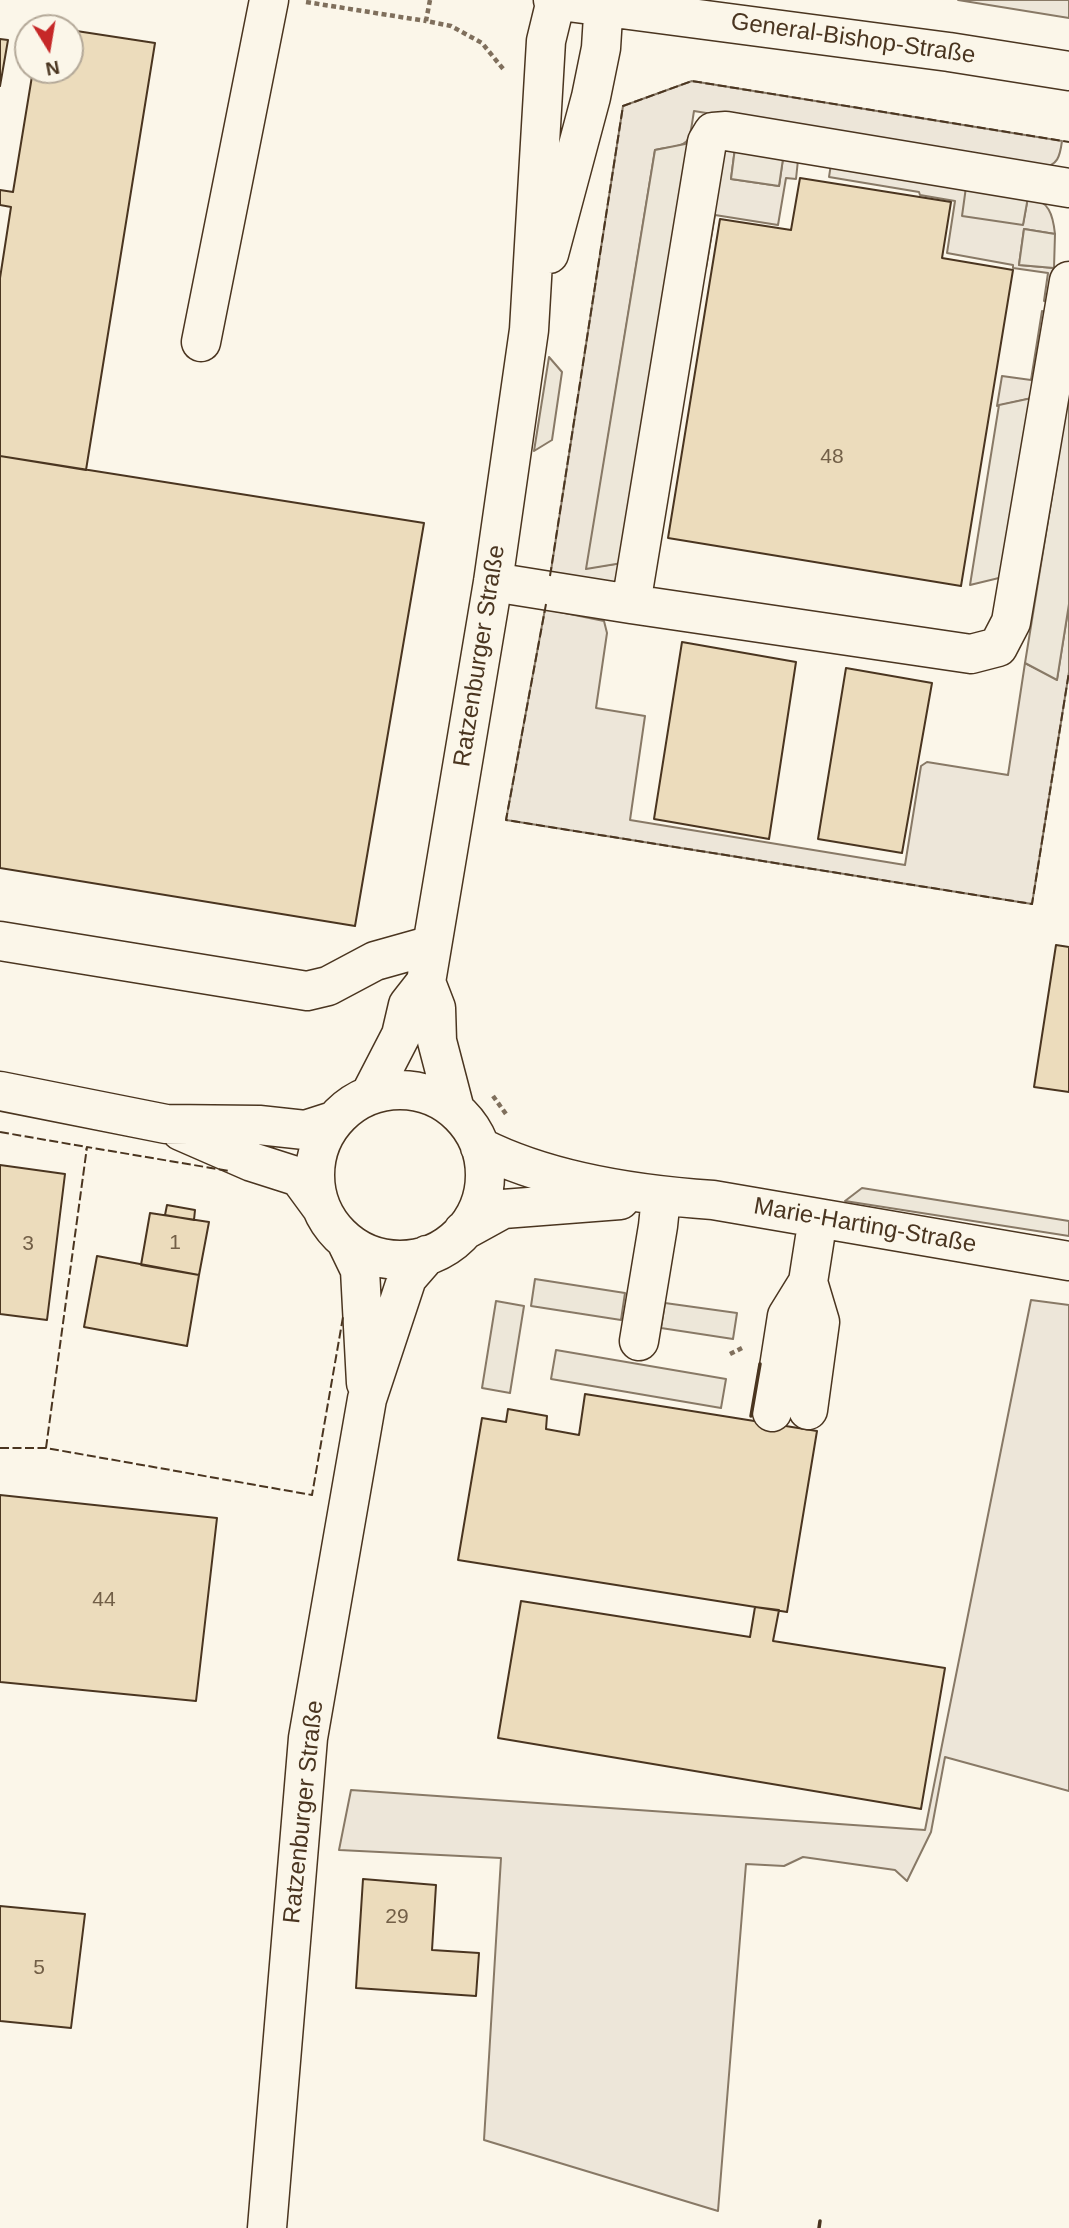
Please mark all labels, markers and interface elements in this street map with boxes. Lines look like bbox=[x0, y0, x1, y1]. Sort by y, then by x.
street label: General-Bishop-Straße bbox=[729, 8, 977, 70]
north arrow bbox=[14, 14, 84, 84]
text: N bbox=[44, 57, 61, 80]
house number: 48 bbox=[820, 444, 844, 470]
street label: Ratzenburger Straße bbox=[448, 543, 512, 769]
street label: Marie-Harting-Straße bbox=[752, 1192, 978, 1260]
house number: 1 bbox=[169, 1230, 181, 1256]
house number: 3 bbox=[22, 1231, 34, 1257]
house number: 44 bbox=[92, 1587, 116, 1613]
street label: Ratzenburger Straße bbox=[278, 1699, 330, 1925]
house number: 29 bbox=[385, 1904, 409, 1930]
house number: 5 bbox=[33, 1955, 45, 1981]

